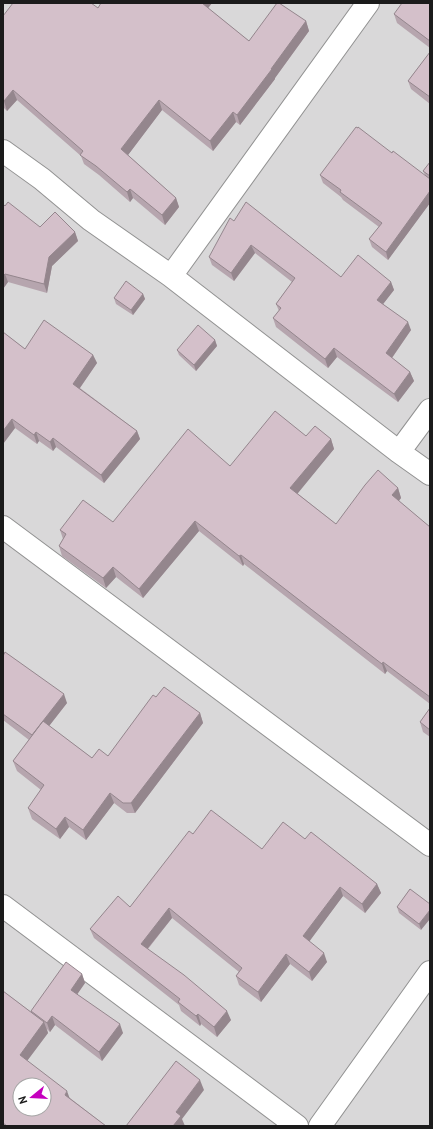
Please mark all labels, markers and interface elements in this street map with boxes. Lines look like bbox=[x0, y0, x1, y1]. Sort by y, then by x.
north arrow bbox=[12, 1077, 52, 1117]
text: N bbox=[15, 1094, 30, 1106]

